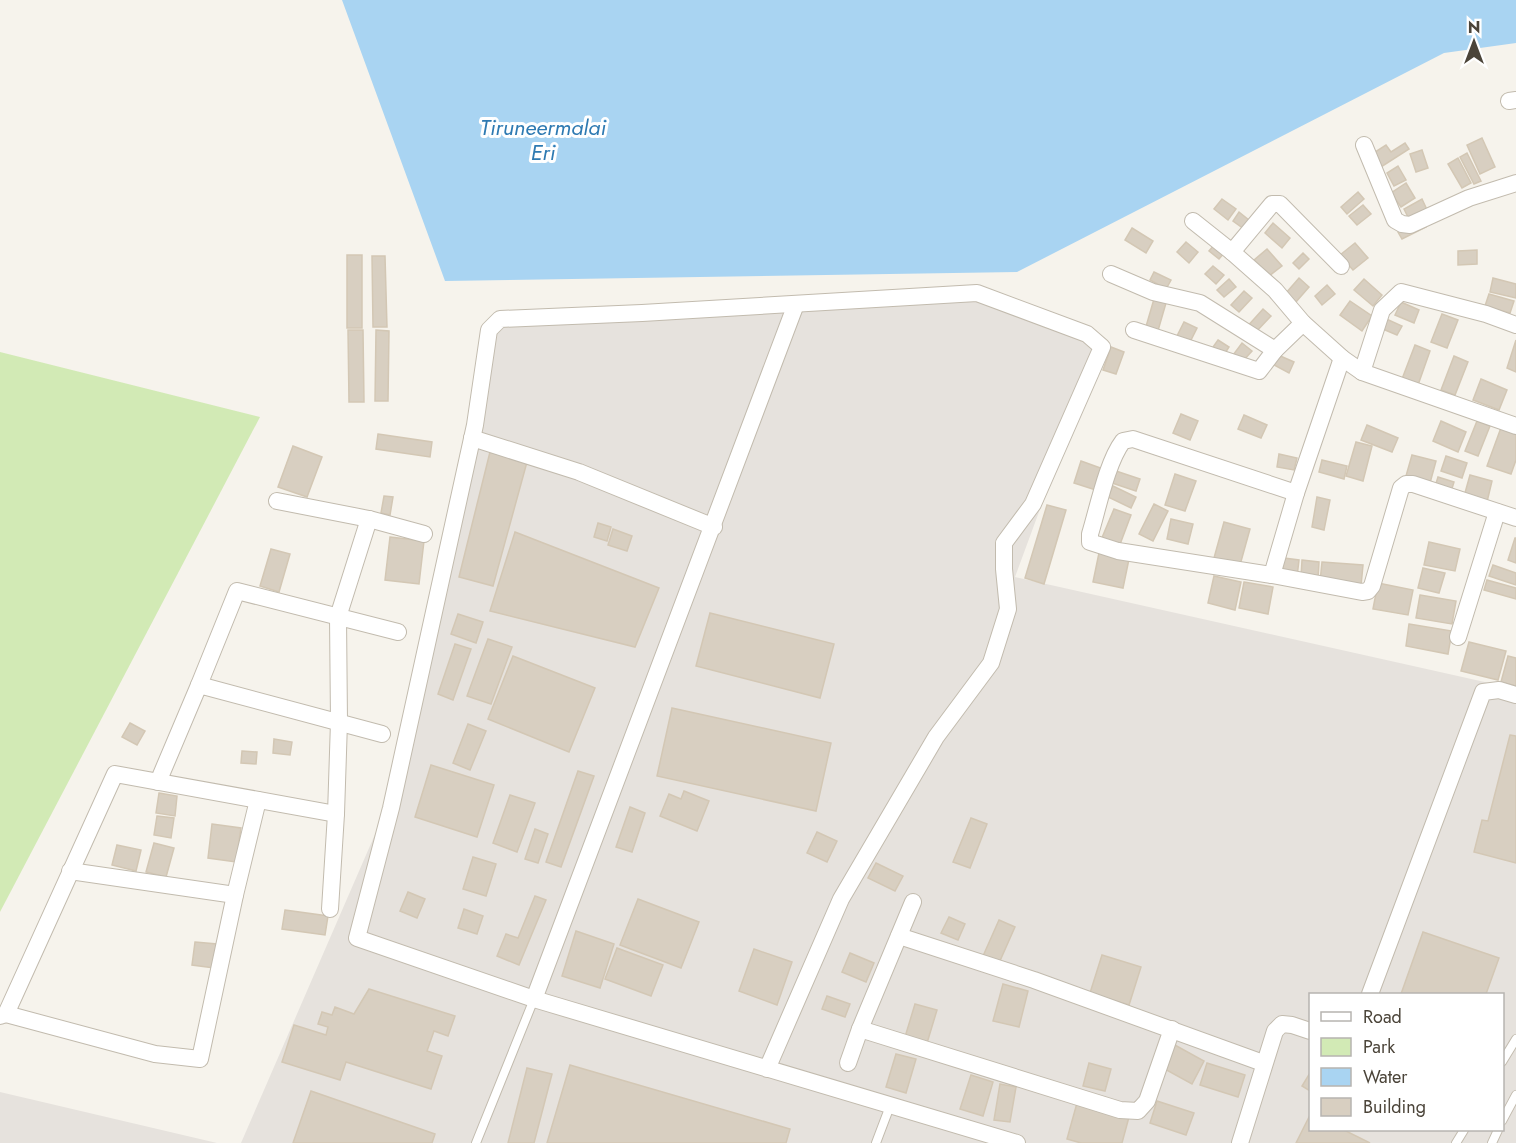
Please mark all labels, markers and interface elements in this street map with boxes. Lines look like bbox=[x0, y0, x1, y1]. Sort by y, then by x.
north arrow bbox=[1444, 12, 1504, 72]
text: N bbox=[1468, 16, 1480, 39]
water label: Tiruneermalai Eri bbox=[480, 111, 606, 168]
legend bbox=[1309, 993, 1504, 1131]
text: Road bbox=[1363, 1004, 1402, 1030]
text: Park bbox=[1363, 1034, 1395, 1060]
text: Water bbox=[1363, 1064, 1408, 1090]
text: Building bbox=[1363, 1094, 1426, 1120]

